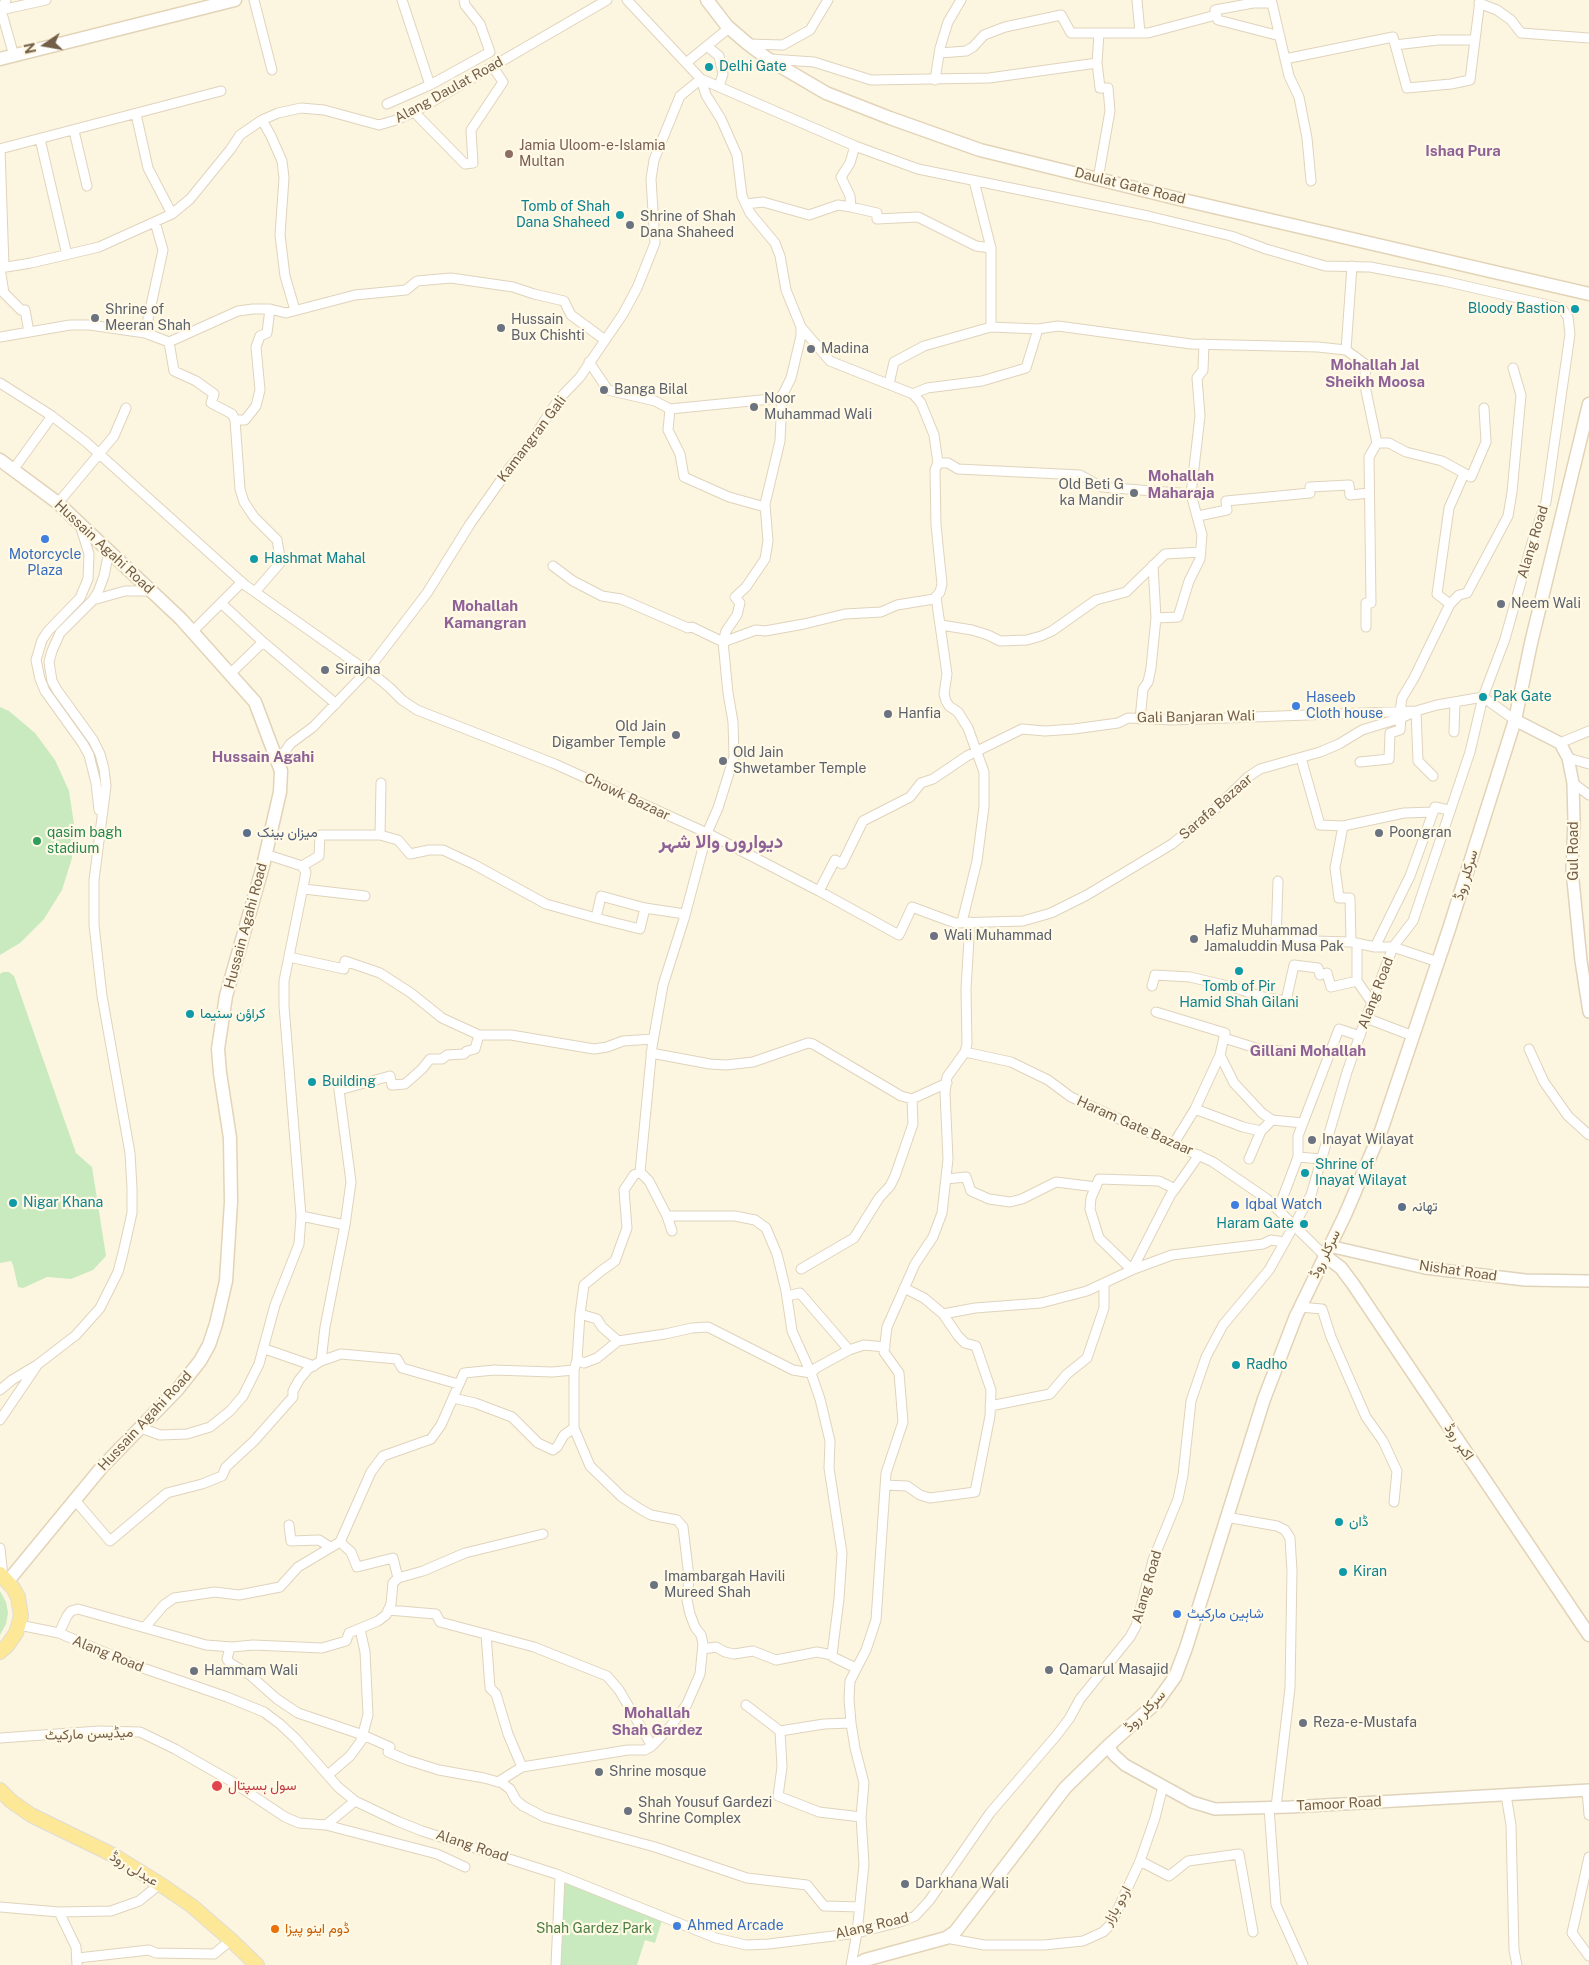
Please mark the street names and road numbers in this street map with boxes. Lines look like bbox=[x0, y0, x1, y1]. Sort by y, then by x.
street label: Alang Daulat Road bbox=[392, 53, 506, 127]
street label: Daulat Gate Road bbox=[1073, 164, 1187, 208]
street label: Kamangran Gali bbox=[494, 392, 570, 486]
street label: Hussain Agahi Road bbox=[51, 497, 157, 597]
street label: Alang Road bbox=[1514, 504, 1552, 580]
street label: Gali Banjaran Wali bbox=[1137, 708, 1255, 726]
street label: Chowk Bazaar bbox=[582, 770, 672, 824]
street label: Sarafa Bazaar bbox=[1176, 771, 1256, 843]
street label: Gul Road bbox=[1566, 821, 1582, 881]
street label: سرکلر روڈ bbox=[1450, 848, 1482, 902]
street label: Hussain Agahi Road bbox=[221, 861, 271, 991]
street label: Alang Road bbox=[1355, 955, 1397, 1031]
street label: Haram Gate Bazaar bbox=[1074, 1093, 1196, 1159]
street label: سرکلر روڈ bbox=[1306, 1227, 1344, 1281]
street label: Nishat Road bbox=[1418, 1257, 1498, 1285]
street label: Hussain Agahi Road bbox=[95, 1368, 195, 1474]
street label: اکبر روڈ bbox=[1441, 1420, 1477, 1464]
street label: Alang Road bbox=[1129, 1549, 1165, 1625]
street label: Alang Road bbox=[70, 1632, 146, 1676]
street label: سرکلر روڈ bbox=[1121, 1686, 1169, 1736]
street label: میڈیسن مارکیٹ bbox=[44, 1724, 134, 1744]
street label: Tamoor Road bbox=[1296, 1793, 1382, 1815]
street label: Alang Road bbox=[434, 1826, 510, 1866]
street label: عبدلی روڈ bbox=[107, 1848, 161, 1890]
street label: اردو بازار bbox=[1099, 1883, 1135, 1929]
street label: Alang Road bbox=[833, 1909, 911, 1943]

